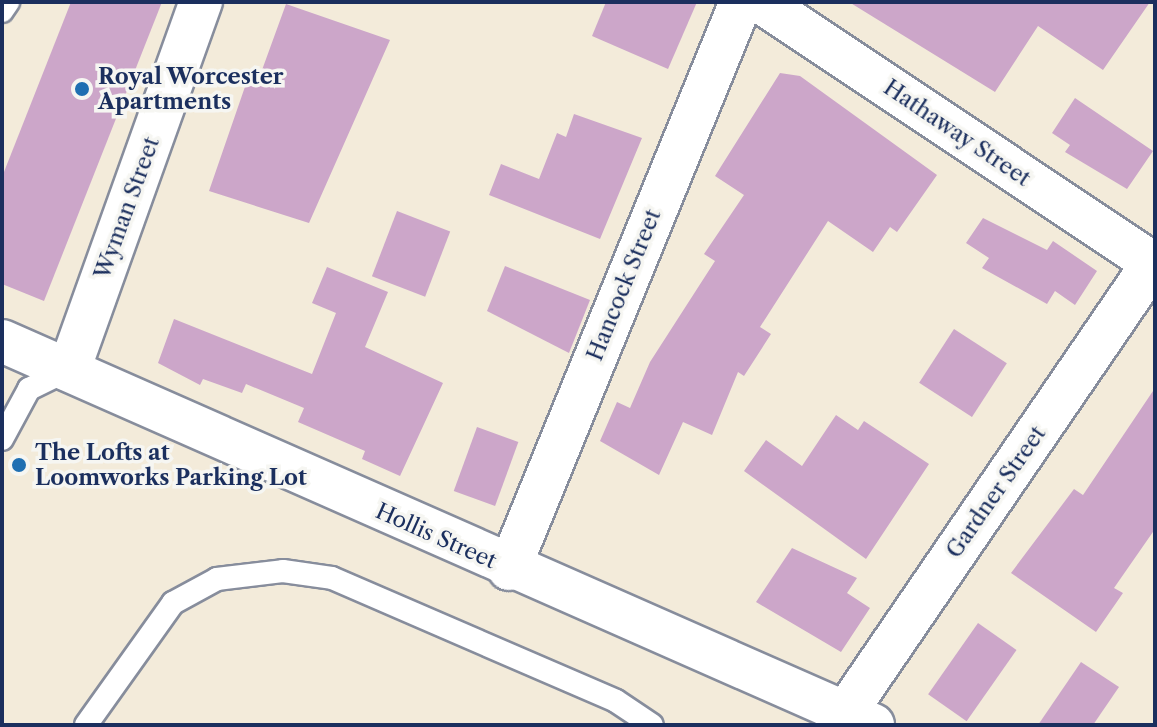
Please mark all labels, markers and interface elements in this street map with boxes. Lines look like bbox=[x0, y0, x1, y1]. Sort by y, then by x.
place label: Royal Worcester Apartments bbox=[98, 63, 284, 114]
street label: Hathaway Street bbox=[878, 74, 1036, 192]
marker: Royal Worcester Apartments bbox=[73, 80, 91, 98]
street label: Wyman Street bbox=[89, 133, 165, 283]
street label: Hancock Street bbox=[581, 205, 667, 365]
street label: Gardner Street bbox=[941, 421, 1051, 563]
place label: The Lofts at Loomworks Parking Lot bbox=[35, 439, 307, 490]
marker: The Lofts at Loomworks Parking Lot bbox=[10, 456, 28, 474]
street label: Hollis Street bbox=[372, 498, 500, 574]

